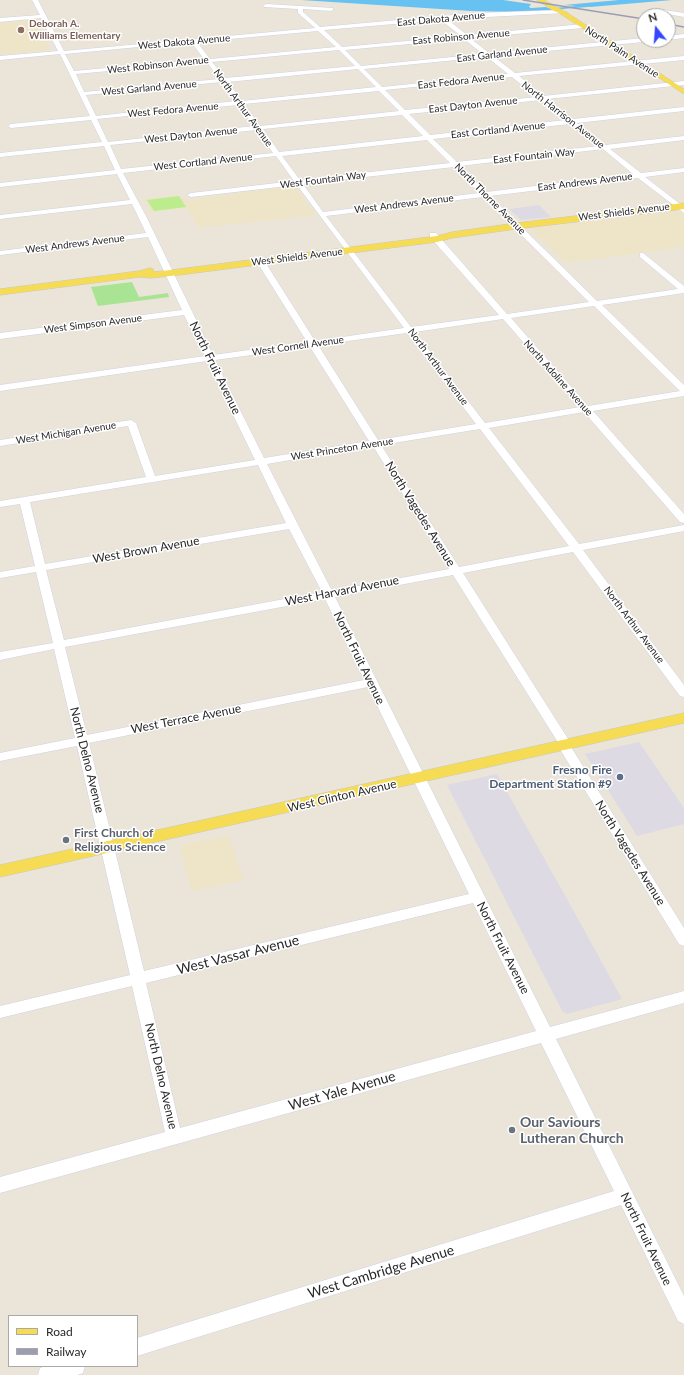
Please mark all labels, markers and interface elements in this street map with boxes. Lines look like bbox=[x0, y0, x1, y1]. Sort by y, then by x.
north arrow bbox=[636, 8, 676, 48]
street label: East Dakota Avenue bbox=[397, 9, 485, 29]
text: N bbox=[647, 10, 659, 24]
place label: Deborah A. Williams Elementary bbox=[29, 18, 120, 42]
street label: North Palm Avenue bbox=[583, 24, 661, 80]
marker: Deborah A. Williams Elementary bbox=[16, 25, 26, 35]
street label: East Robinson Avenue bbox=[412, 27, 510, 47]
street label: West Dakota Avenue bbox=[137, 32, 231, 52]
street label: East Garland Avenue bbox=[456, 43, 548, 65]
street label: West Robinson Avenue bbox=[107, 54, 209, 76]
street label: North Arthur Avenue bbox=[211, 67, 275, 149]
street label: East Fedora Avenue bbox=[417, 70, 505, 92]
street label: West Garland Avenue bbox=[101, 78, 197, 98]
street label: North Harrison Avenue bbox=[519, 79, 607, 151]
street label: East Dayton Avenue bbox=[428, 94, 518, 116]
street label: West Fedora Avenue bbox=[127, 100, 219, 120]
street label: East Cortland Avenue bbox=[450, 119, 546, 141]
street label: West Dayton Avenue bbox=[144, 124, 238, 146]
street label: East Fountain Way bbox=[493, 146, 575, 166]
street label: West Cortland Avenue bbox=[153, 151, 253, 173]
street label: North Thorne Avenue bbox=[452, 161, 528, 237]
street label: West Fountain Way bbox=[279, 169, 367, 191]
street label: East Andrews Avenue bbox=[537, 170, 633, 194]
street label: West Andrews Avenue bbox=[354, 192, 454, 216]
street label: West Shields Avenue bbox=[578, 200, 670, 224]
street label: West Andrews Avenue bbox=[25, 232, 125, 256]
street label: West Shields Avenue bbox=[251, 245, 343, 269]
street label: West Simpson Avenue bbox=[43, 312, 143, 336]
street label: North Fruit Avenue bbox=[186, 319, 244, 417]
street label: North Arthur Avenue bbox=[405, 326, 471, 408]
street label: West Cornell Avenue bbox=[251, 334, 345, 358]
street label: North Adoline Avenue bbox=[521, 338, 595, 418]
street label: West Michigan Avenue bbox=[15, 419, 117, 447]
street label: West Princeton Avenue bbox=[290, 435, 394, 463]
street label: North Vagedes Avenue bbox=[382, 459, 458, 569]
street label: West Brown Avenue bbox=[92, 534, 200, 566]
street label: West Harvard Avenue bbox=[284, 573, 400, 609]
street label: North Arthur Avenue bbox=[601, 584, 667, 666]
street label: North Fruit Avenue bbox=[330, 609, 388, 707]
street label: West Terrace Avenue bbox=[130, 701, 242, 737]
street label: North Delno Avenue bbox=[67, 706, 107, 814]
place label: Fresno Fire Department Station #9 bbox=[489, 763, 612, 791]
marker: Fresno Fire Department Station #9 bbox=[615, 772, 625, 782]
street label: West Clinton Avenue bbox=[286, 776, 398, 816]
street label: North Vagedes Avenue bbox=[592, 798, 668, 908]
place label: First Church of Religious Science bbox=[74, 826, 166, 854]
marker: First Church of Religious Science bbox=[61, 835, 71, 845]
street label: North Fruit Avenue bbox=[474, 900, 532, 996]
street label: West Vassar Avenue bbox=[175, 932, 301, 978]
street label: North Delno Avenue bbox=[142, 1021, 180, 1131]
street label: West Yale Avenue bbox=[287, 1068, 397, 1114]
place label: Our Saviours Lutheran Church bbox=[520, 1114, 624, 1146]
marker: Our Saviours Lutheran Church bbox=[507, 1125, 517, 1135]
street label: North Fruit Avenue bbox=[617, 1190, 675, 1288]
street label: West Cambridge Avenue bbox=[306, 1242, 456, 1302]
legend bbox=[8, 1315, 138, 1367]
text: Road bbox=[46, 1324, 73, 1339]
text: Railway bbox=[46, 1344, 86, 1359]

